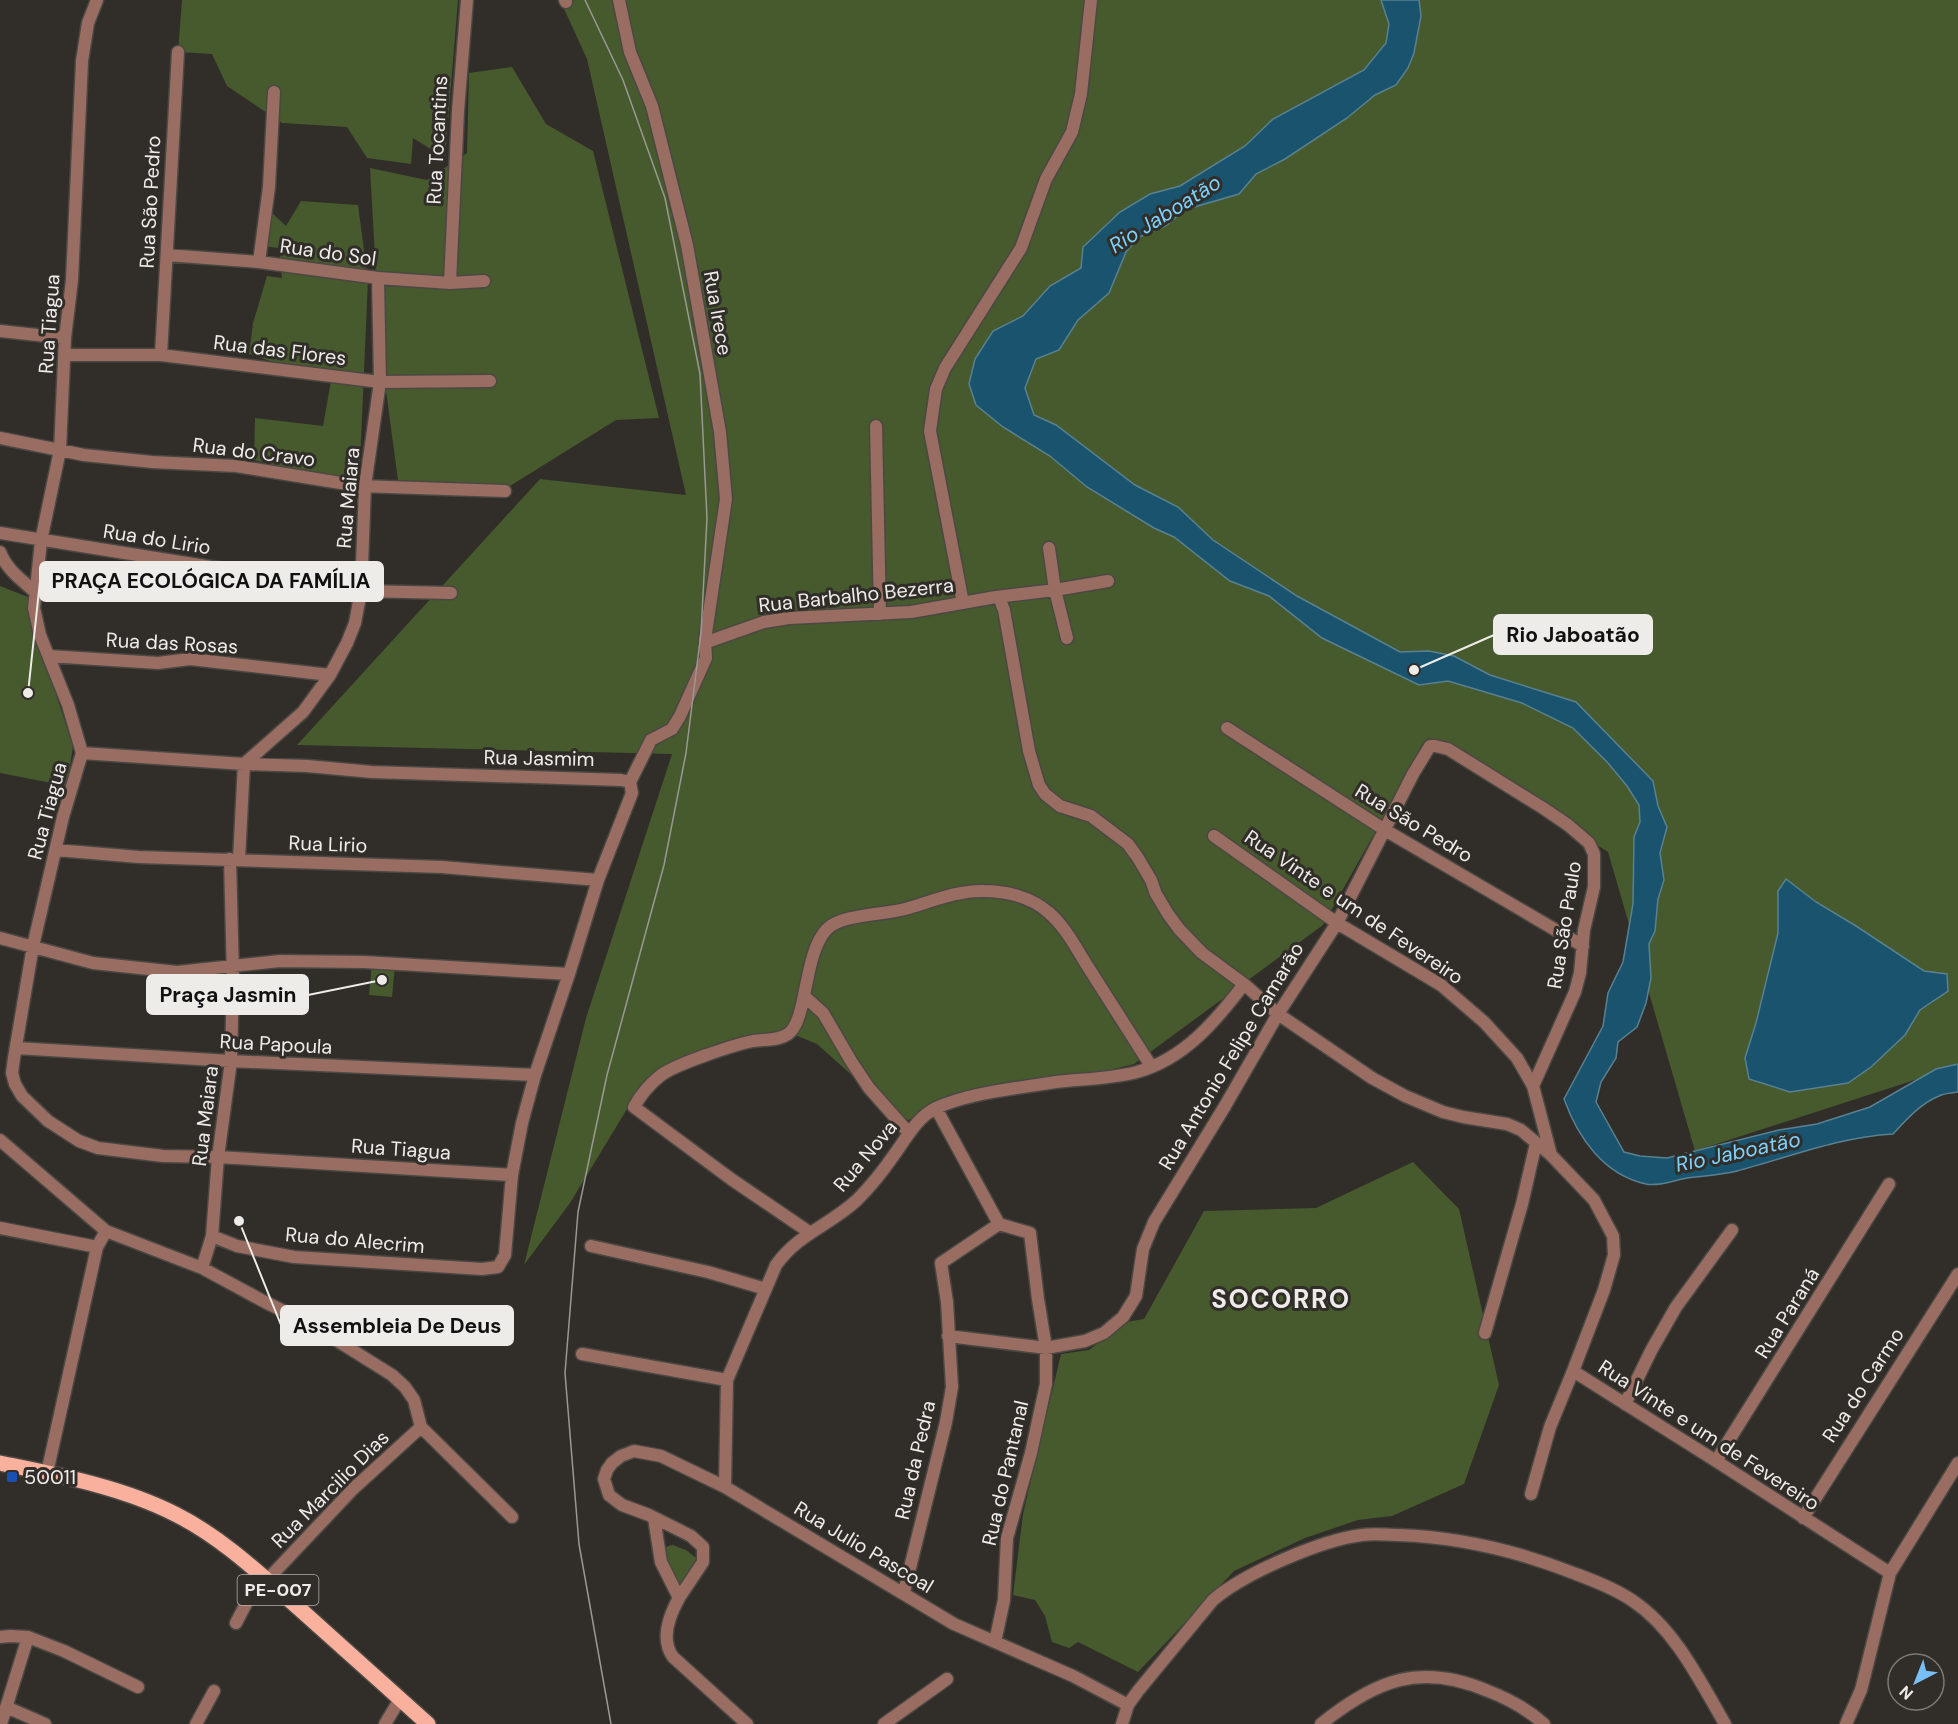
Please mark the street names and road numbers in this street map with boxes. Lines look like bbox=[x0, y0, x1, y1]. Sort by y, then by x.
street label: Rua Tocantins bbox=[421, 75, 453, 205]
street label: Rua São Pedro bbox=[134, 135, 166, 269]
street label: Rua do Sol bbox=[278, 232, 378, 272]
street label: Rua Irece bbox=[698, 269, 738, 357]
street label: Rua Tiagua bbox=[33, 273, 65, 375]
street label: Rua das Flores bbox=[212, 329, 348, 371]
street label: Rua do Cravo bbox=[191, 432, 317, 472]
street label: Rua Maiara bbox=[331, 446, 365, 550]
street label: Rua do Lirio bbox=[101, 518, 213, 560]
street label: Rua Barbalho Bezerra bbox=[757, 572, 955, 618]
street label: Rua das Rosas bbox=[105, 627, 239, 659]
street label: Rua Jasmim bbox=[483, 744, 595, 772]
street label: Rua Tiagua bbox=[22, 759, 72, 863]
street label: Rua São Pedro bbox=[1350, 778, 1478, 868]
street label: Rua Vinte e um de Fevereiro bbox=[1240, 824, 1468, 990]
street label: Rua Lirio bbox=[288, 830, 368, 858]
street label: Rua São Paulo bbox=[1541, 859, 1587, 991]
street label: Rua Antonio Felipe Camarão bbox=[1153, 937, 1309, 1175]
street label: Rua Papoula bbox=[219, 1028, 333, 1060]
street label: Rua Maiara bbox=[186, 1064, 224, 1168]
street label: Rua Nova bbox=[828, 1115, 902, 1197]
street label: Rua Tiagua bbox=[350, 1133, 452, 1165]
street label: Rua do Alecrim bbox=[284, 1221, 426, 1259]
street label: Rua Paraná bbox=[1749, 1263, 1825, 1363]
street label: Rua do Carmo bbox=[1816, 1323, 1910, 1447]
street label: Rua Vinte e um de Fevereiro bbox=[1593, 1354, 1825, 1516]
street label: Rua da Pedra bbox=[889, 1398, 941, 1522]
street label: Rua do Pantanal bbox=[976, 1398, 1034, 1548]
street label: Rua Marcilio Dias bbox=[266, 1425, 394, 1553]
street label: Rua Julio Pascoal bbox=[790, 1495, 938, 1599]
road number: PE-007 bbox=[238, 1575, 318, 1605]

